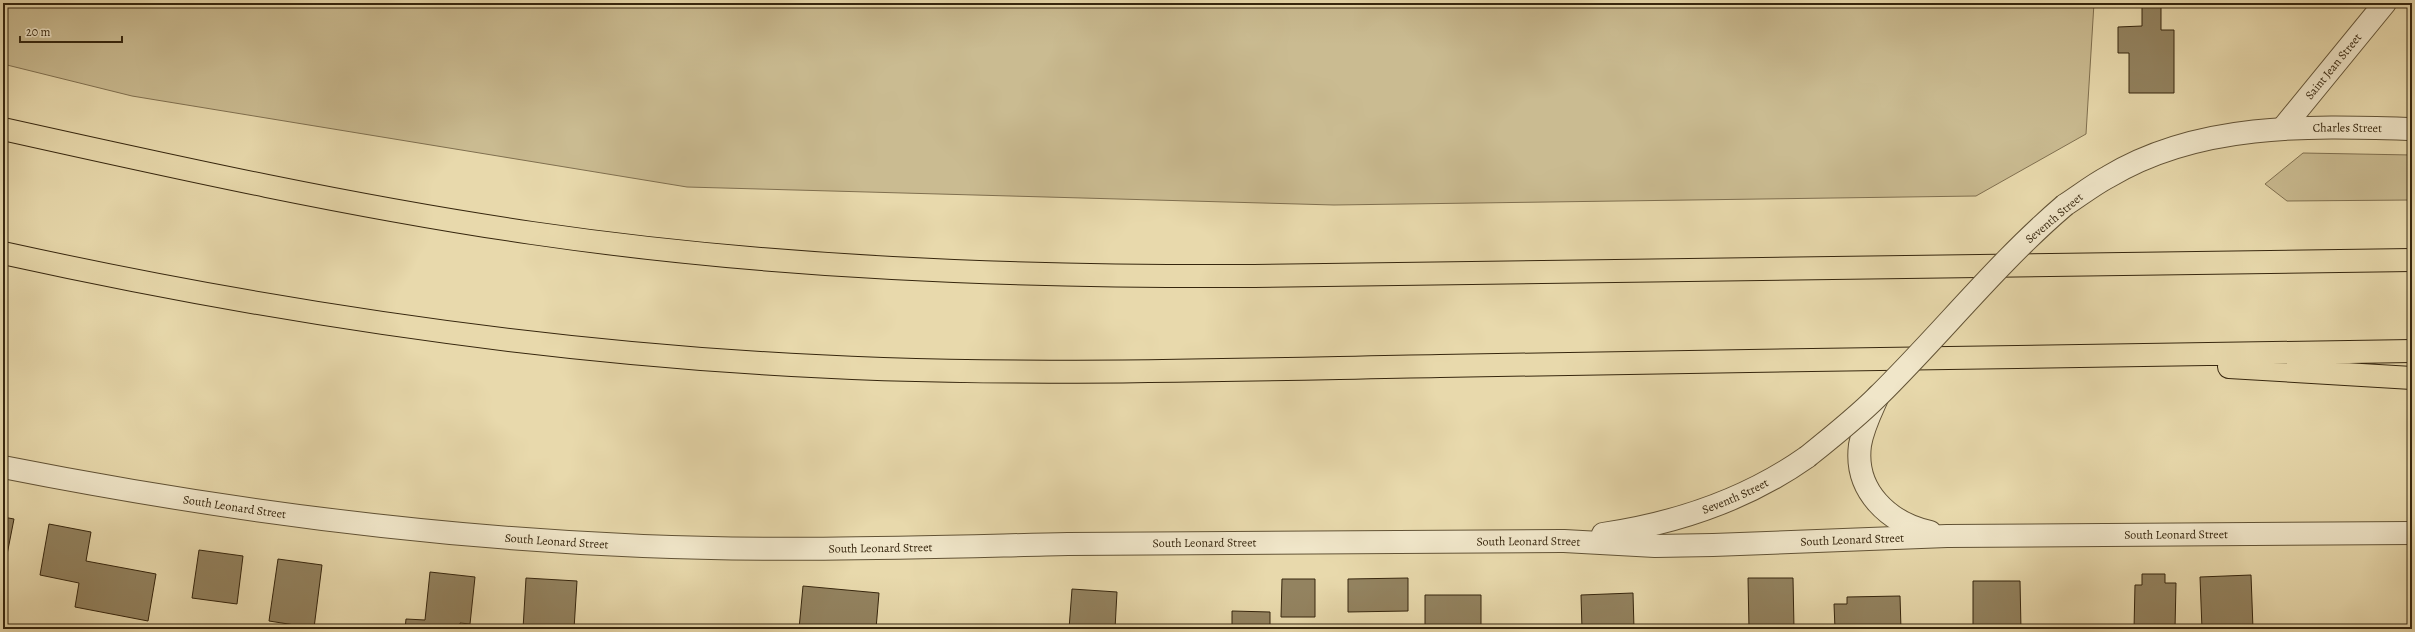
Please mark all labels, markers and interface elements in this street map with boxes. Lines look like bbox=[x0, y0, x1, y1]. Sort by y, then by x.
scale bar bbox=[20, 18, 122, 44]
text: 20 m bbox=[26, 24, 50, 40]
street label: Saint Jean Street bbox=[2301, 30, 2365, 103]
street label: Charles Street bbox=[2313, 119, 2382, 136]
street label: Seventh Street bbox=[2022, 189, 2086, 247]
street label: Seventh Street bbox=[1700, 475, 1771, 518]
street label: South Leonard Street bbox=[182, 491, 287, 522]
street label: South Leonard Street bbox=[2124, 526, 2228, 543]
street label: South Leonard Street bbox=[504, 530, 609, 552]
street label: South Leonard Street bbox=[1800, 530, 1904, 550]
street label: South Leonard Street bbox=[1476, 533, 1581, 550]
street label: South Leonard Street bbox=[1153, 534, 1257, 551]
street label: South Leonard Street bbox=[828, 539, 933, 557]

